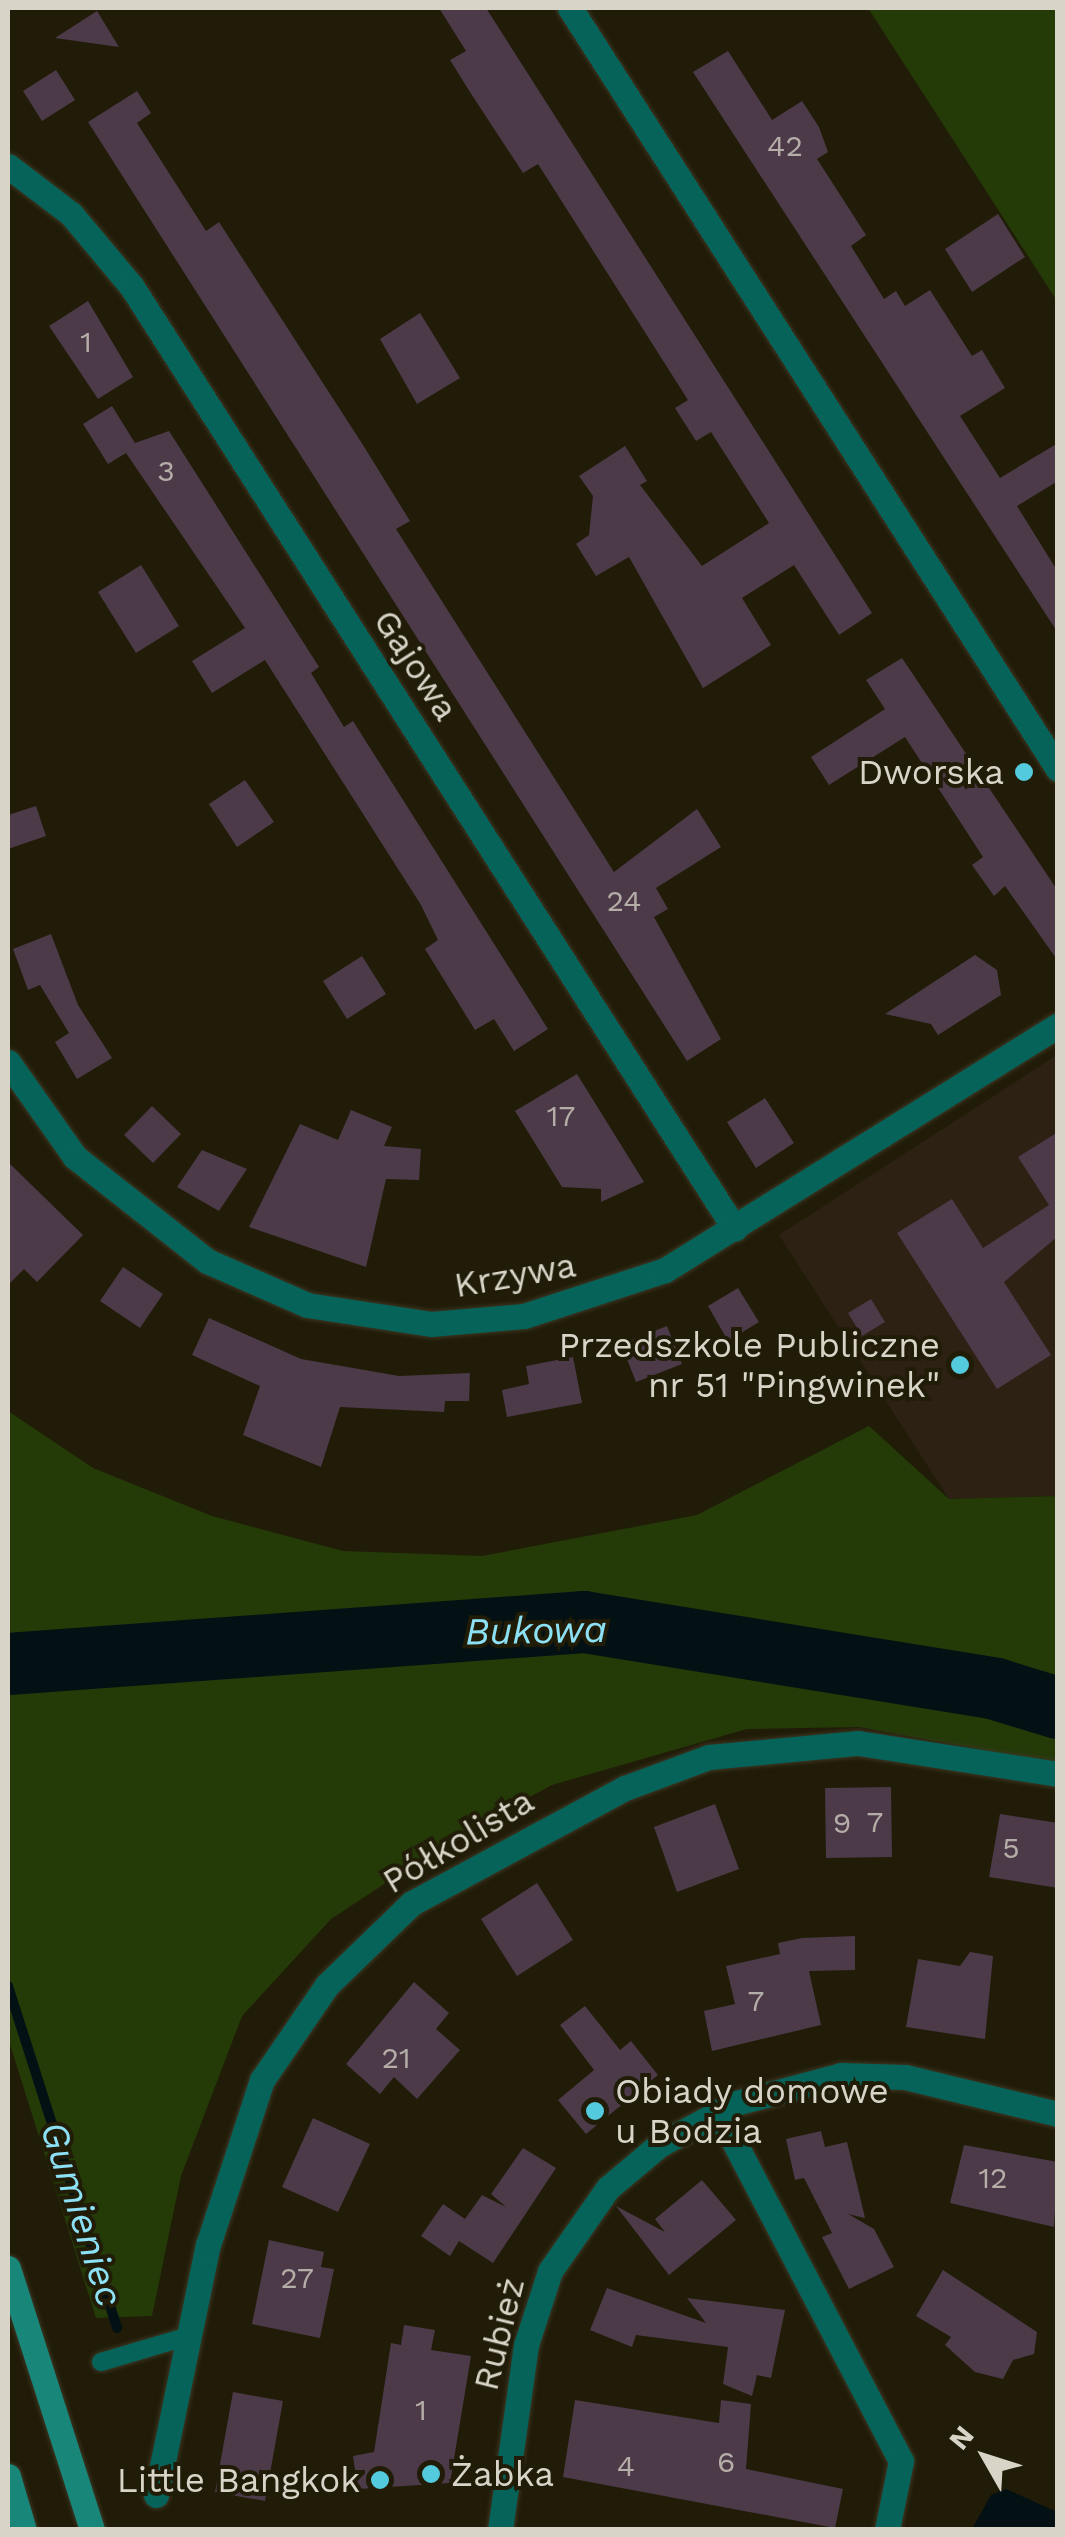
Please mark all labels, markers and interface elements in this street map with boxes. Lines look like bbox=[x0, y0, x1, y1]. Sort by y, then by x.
house number: 42 bbox=[767, 128, 803, 164]
house number: 1 bbox=[80, 324, 92, 360]
house number: 3 bbox=[157, 453, 175, 489]
street label: Gajowa bbox=[365, 602, 467, 728]
place label: Dworska bbox=[858, 751, 1004, 793]
marker: Dworska bbox=[1013, 761, 1035, 783]
house number: 24 bbox=[607, 883, 641, 919]
house number: 17 bbox=[547, 1098, 575, 1134]
street label: Krzywa bbox=[451, 1244, 579, 1306]
place label: Przedszkole Publiczne nr 51 "Pingwinek" bbox=[559, 1324, 940, 1406]
marker: Przedszkole Publiczne nr 51 "Pingwinek" bbox=[949, 1354, 971, 1376]
water label: Bukowa bbox=[465, 1607, 607, 1655]
street label: Półkolista bbox=[375, 1780, 541, 1902]
house number: 7 bbox=[867, 1804, 883, 1840]
house number: 9 bbox=[833, 1805, 851, 1841]
house number: 5 bbox=[1002, 1830, 1020, 1866]
house number: 7 bbox=[748, 1983, 764, 2019]
house number: 21 bbox=[381, 2040, 411, 2076]
place label: Obiady domowe u Bodzia bbox=[615, 2070, 890, 2152]
marker: Obiady domowe u Bodzia bbox=[584, 2100, 606, 2122]
water label: Gumieniec bbox=[30, 2116, 132, 2312]
house number: 12 bbox=[978, 2160, 1008, 2196]
house number: 27 bbox=[280, 2260, 314, 2296]
street label: Rubież bbox=[465, 2273, 533, 2395]
house number: 1 bbox=[415, 2392, 427, 2428]
north arrow bbox=[935, 2407, 1035, 2507]
text: N bbox=[942, 2419, 981, 2456]
house number: 6 bbox=[717, 2444, 735, 2480]
house number: 4 bbox=[617, 2448, 635, 2484]
place label: Żabka bbox=[451, 2453, 554, 2495]
place label: Little Bangkok bbox=[117, 2459, 360, 2501]
marker: Żabka bbox=[420, 2463, 442, 2485]
marker: Little Bangkok bbox=[369, 2469, 391, 2491]

